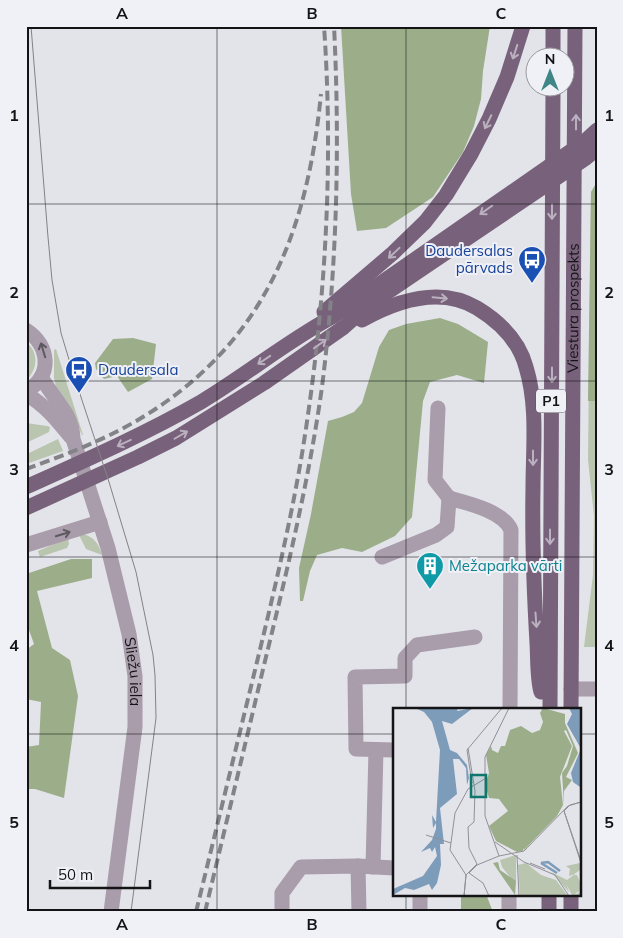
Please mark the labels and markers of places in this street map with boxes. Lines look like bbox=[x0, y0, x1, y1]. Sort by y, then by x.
place label: Daudersalas pārvads bbox=[425, 241, 513, 277]
bus stop icon: Daudersalas pārvads bbox=[517, 245, 547, 284]
bus stop icon: Daudersala bbox=[64, 355, 94, 394]
place label: Daudersala bbox=[98, 360, 178, 379]
building icon: Mežaparka vārti bbox=[415, 551, 445, 590]
place label: Mežaparka vārti bbox=[449, 556, 562, 575]

